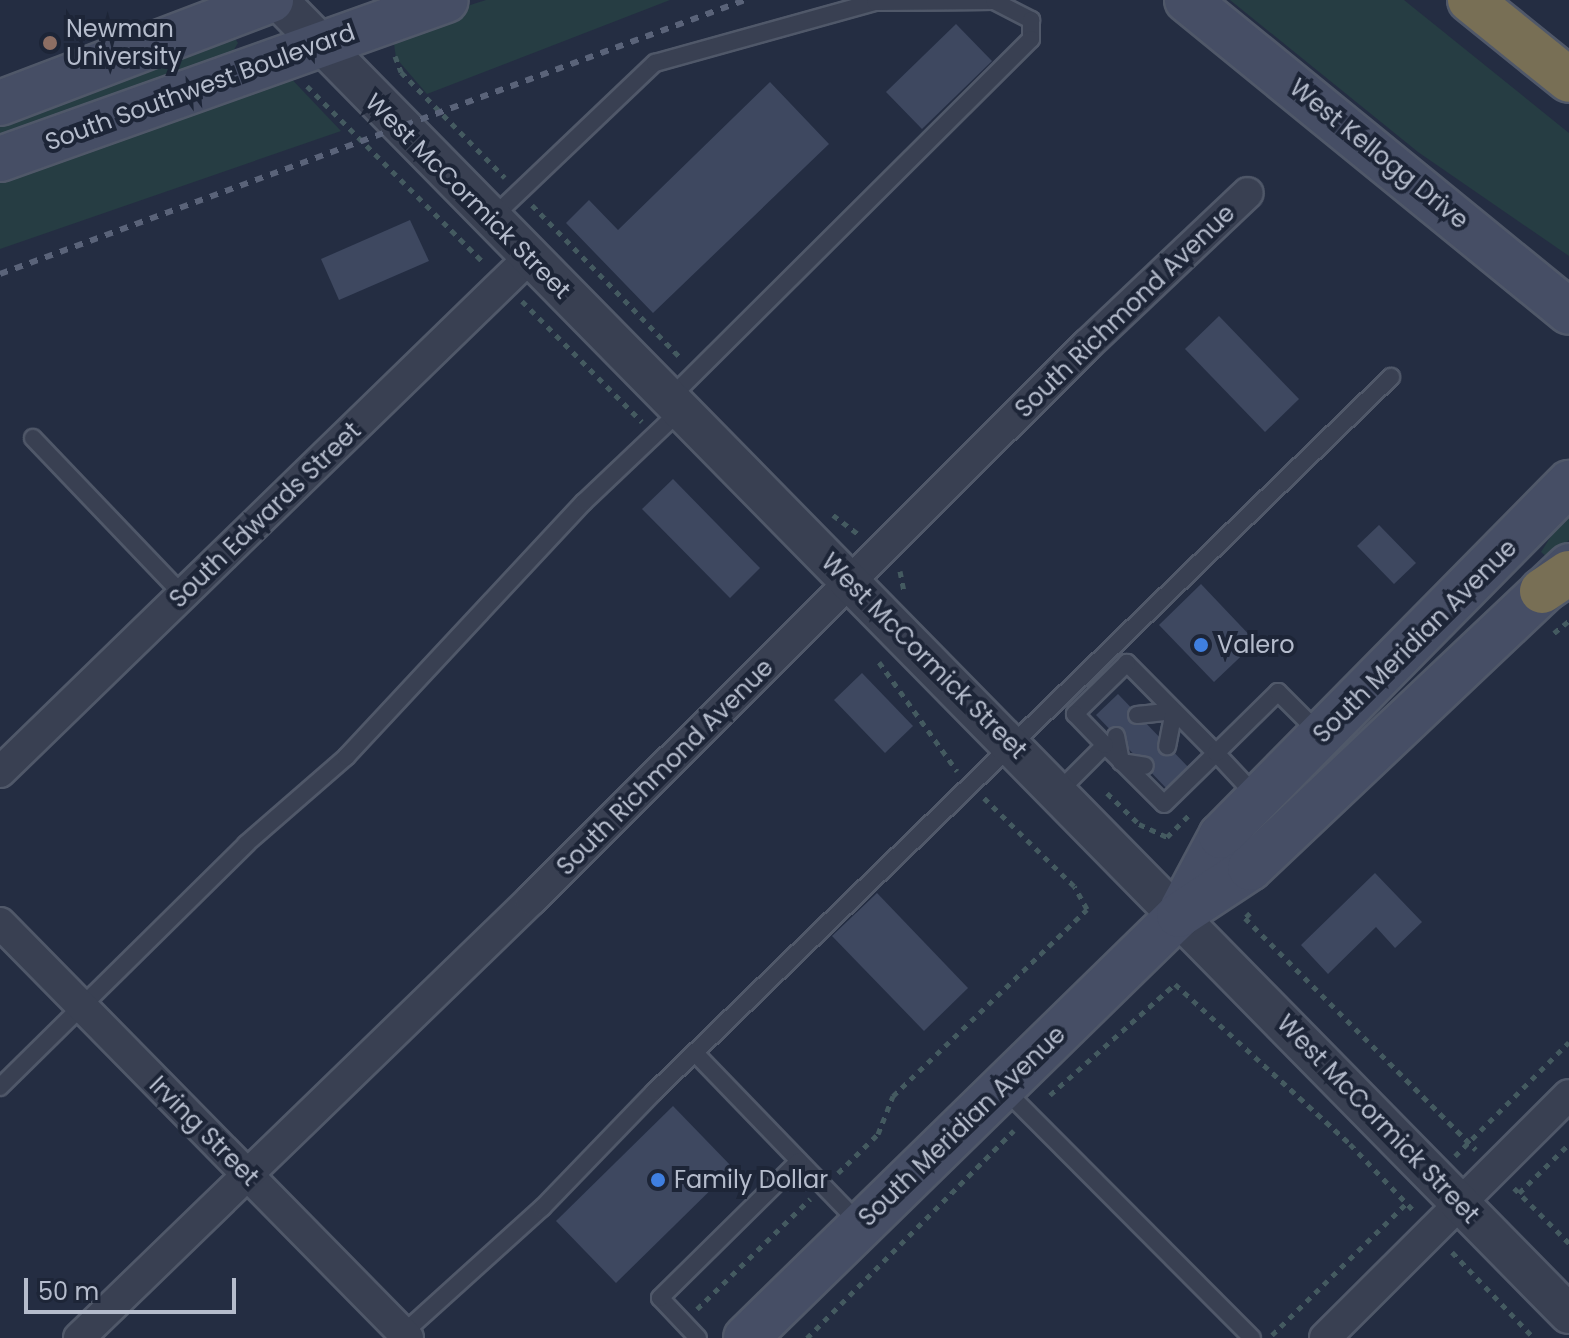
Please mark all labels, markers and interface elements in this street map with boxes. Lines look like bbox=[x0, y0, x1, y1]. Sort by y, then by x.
place label: Newman University bbox=[66, 15, 181, 71]
street label: South Southwest Boulevard bbox=[41, 17, 359, 157]
marker: Newman University bbox=[41, 34, 59, 52]
street label: West Kellogg Drive bbox=[1284, 73, 1474, 235]
street label: West McCormick Street bbox=[359, 87, 577, 305]
street label: South Richmond Avenue bbox=[1009, 199, 1241, 423]
street label: South Edwards Street bbox=[164, 416, 366, 614]
street label: South Meridian Avenue bbox=[1307, 533, 1523, 749]
street label: West McCormick Street bbox=[815, 547, 1033, 765]
place label: Valero bbox=[1217, 631, 1295, 659]
marker: Valero bbox=[1192, 636, 1210, 654]
street label: South Richmond Avenue bbox=[551, 653, 779, 881]
street label: West McCormick Street bbox=[1271, 1009, 1485, 1229]
street label: South Meridian Avenue bbox=[853, 1020, 1071, 1232]
street label: Irving Street bbox=[143, 1070, 265, 1192]
place label: Family Dollar bbox=[674, 1166, 828, 1194]
marker: Family Dollar bbox=[649, 1171, 667, 1189]
scale bar bbox=[28, 1262, 240, 1312]
text: 50 m bbox=[38, 1275, 99, 1308]

